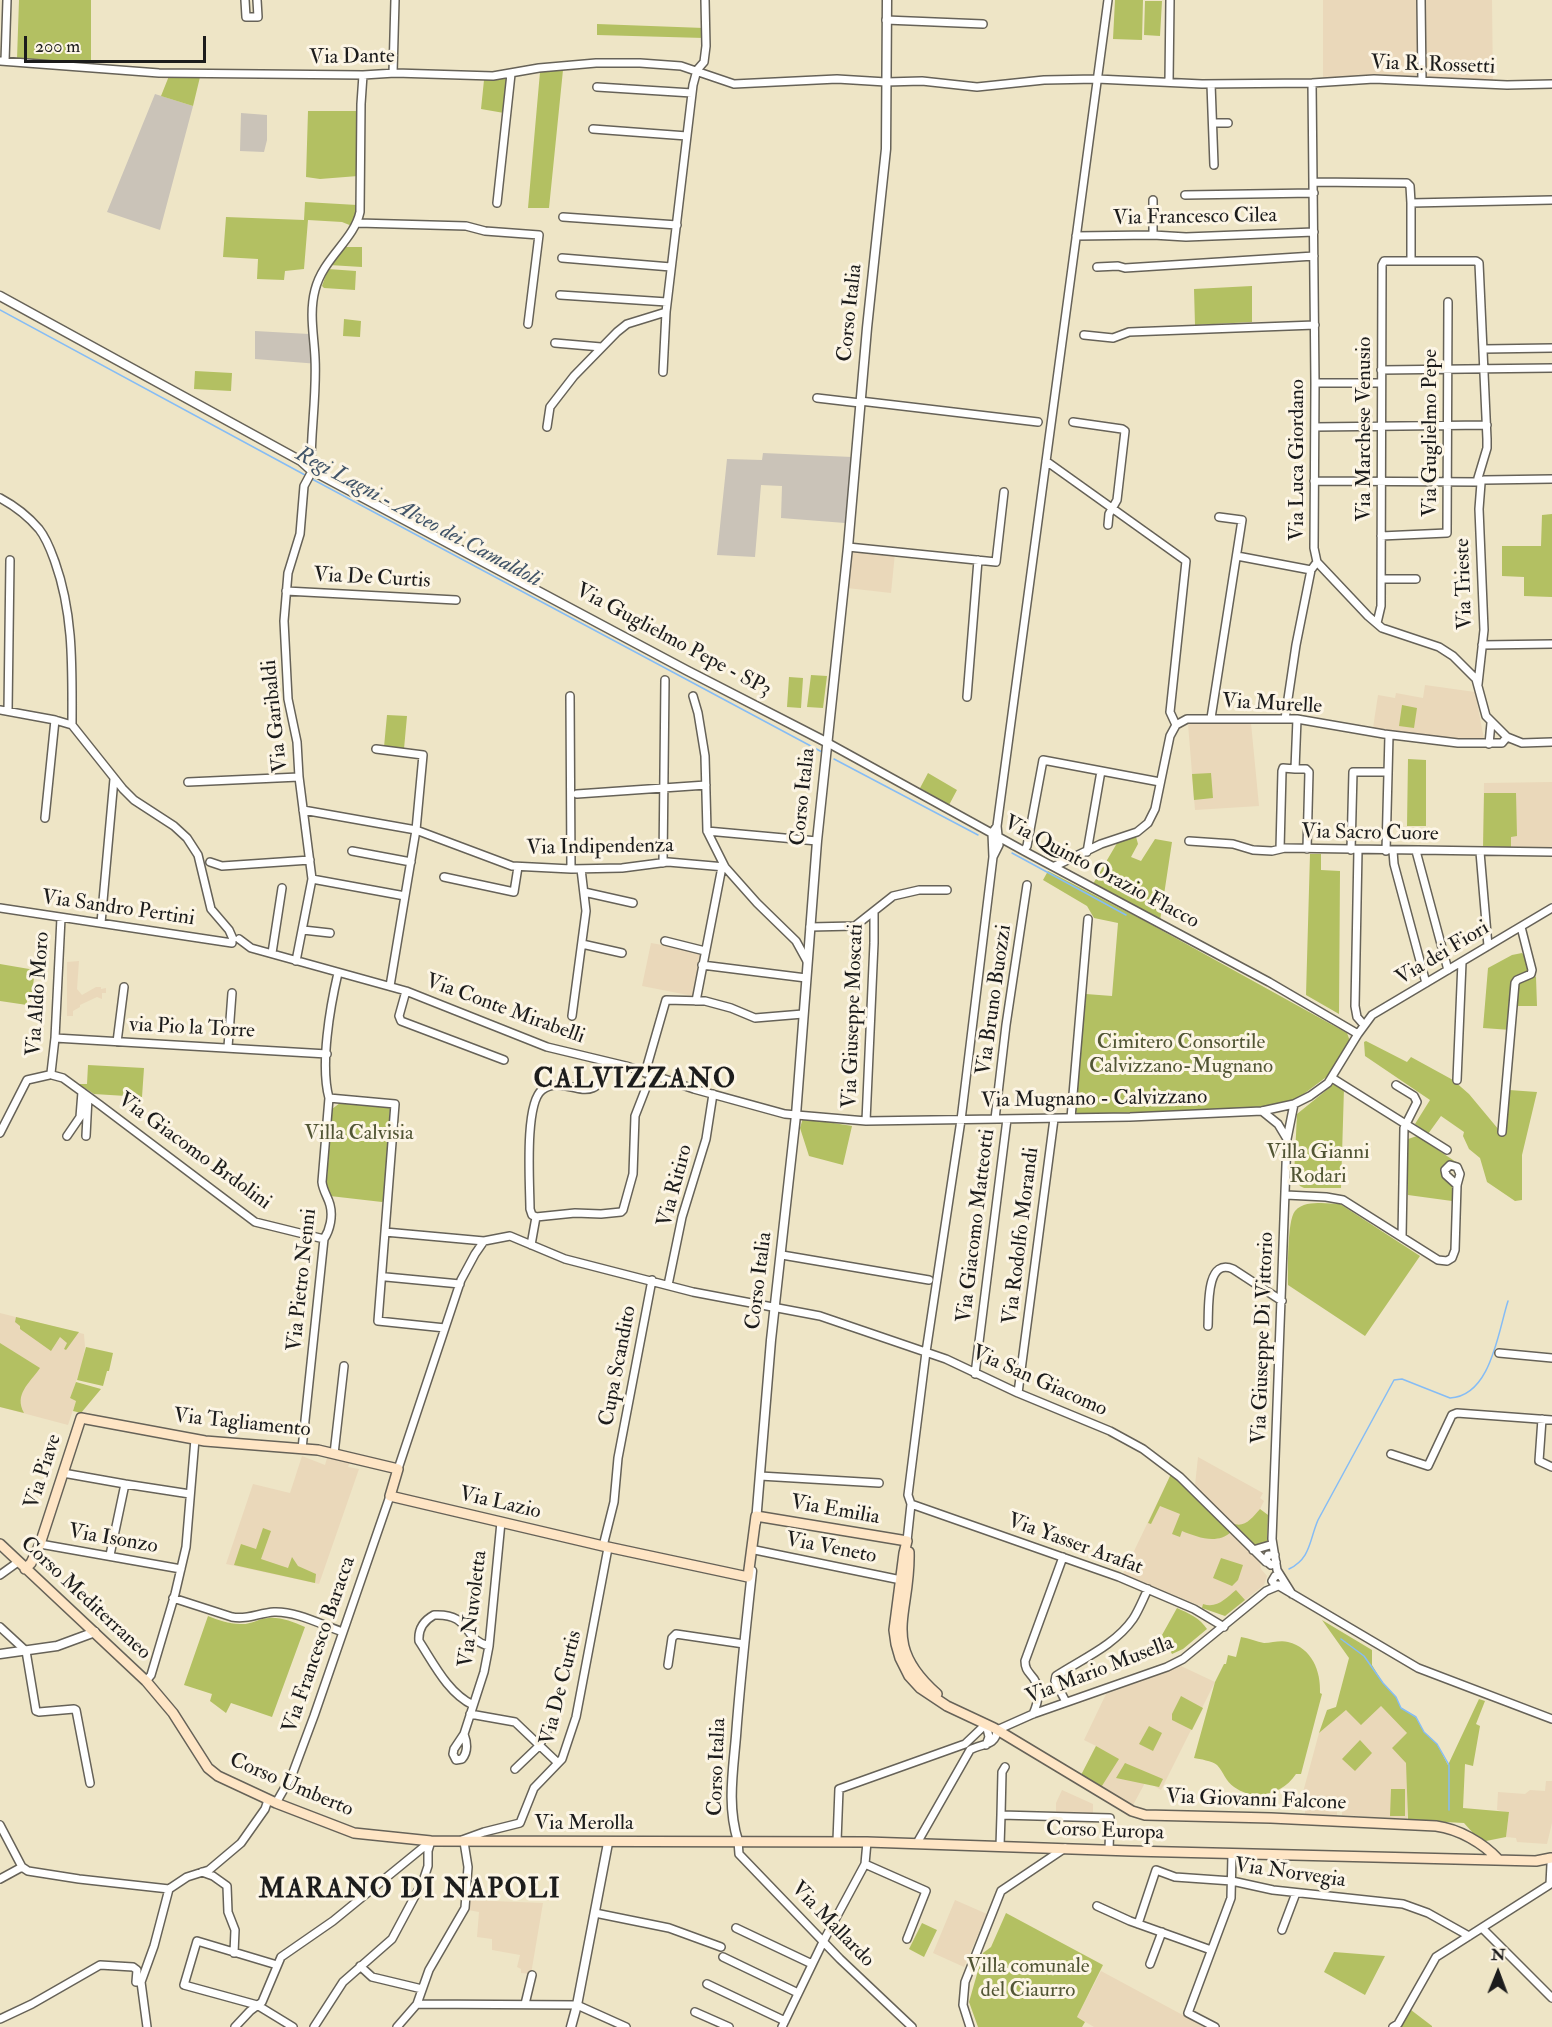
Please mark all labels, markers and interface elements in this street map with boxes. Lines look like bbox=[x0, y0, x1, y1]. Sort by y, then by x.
scale bar bbox=[27, 24, 208, 62]
text: 200 m bbox=[35, 35, 80, 58]
street label: Via Dante bbox=[309, 45, 395, 71]
street label: Via R. Rossetti bbox=[1370, 51, 1496, 81]
street label: Via Francesco Cilea bbox=[1113, 204, 1277, 232]
street label: Corso Italia bbox=[833, 263, 869, 363]
street label: Via Marchese Venusio bbox=[1352, 337, 1378, 521]
street label: Via Guglielmo Pepe bbox=[1418, 349, 1444, 517]
street label: Via Luca Giordano bbox=[1285, 379, 1311, 541]
water label: Regi Lagni - Alveo dei Camaldoli bbox=[291, 442, 545, 594]
street label: Via Trieste bbox=[1451, 538, 1479, 630]
street label: Via De Curtis bbox=[313, 563, 431, 595]
street label: Via Guglielmo Pepe - SP3 bbox=[571, 579, 775, 703]
street label: Via Garibaldi bbox=[258, 658, 294, 774]
street label: Via Murelle bbox=[1221, 690, 1323, 720]
street label: Corso Italia bbox=[786, 747, 822, 847]
street label: Via Quinto Orazio Flacco bbox=[999, 811, 1203, 935]
street label: Via Sacro Cuore bbox=[1301, 820, 1439, 848]
street label: Via Indipendenza bbox=[526, 834, 674, 862]
street label: Via Sandro Pertini bbox=[40, 886, 196, 932]
street label: Via dei Fiori bbox=[1392, 916, 1494, 992]
street label: Via Giuseppe Moscati bbox=[838, 923, 870, 1109]
street label: Via Bruno Buozzi bbox=[972, 923, 1018, 1077]
street label: Via Aldo Moro bbox=[22, 931, 56, 1057]
street label: Via Conte Mirabelli bbox=[422, 970, 588, 1050]
street label: via Pio la Torre bbox=[129, 1013, 255, 1045]
park label: Cimitero Consortile Calvizzano-Mugnano bbox=[1089, 1030, 1273, 1080]
district label: CALVIZZANO bbox=[534, 1065, 736, 1097]
street label: Via Mugnano - Calvizzano bbox=[981, 1085, 1207, 1115]
street label: Via Giacomo Brdolini bbox=[112, 1088, 276, 1216]
park label: Villa Calvisia bbox=[304, 1121, 414, 1147]
street label: Via Giacomo Matteotti bbox=[953, 1128, 1001, 1324]
park label: Villa Gianni Rodari bbox=[1266, 1140, 1370, 1190]
street label: Via Ritiro bbox=[653, 1142, 699, 1230]
street label: Via Rodolfo Morandi bbox=[999, 1146, 1045, 1326]
street label: Via Pietro Nenni bbox=[283, 1207, 323, 1353]
street label: Corso Italia bbox=[742, 1231, 778, 1331]
street label: Via Giuseppe Di Vittorio bbox=[1248, 1232, 1280, 1444]
street label: Cupa Scandito bbox=[595, 1304, 643, 1428]
street label: Via San Giacomo bbox=[967, 1341, 1111, 1423]
street label: Via Tagliamento bbox=[172, 1404, 312, 1444]
street label: Via Piave bbox=[20, 1431, 68, 1513]
street label: Via Lazio bbox=[457, 1482, 543, 1526]
street label: Via Emilia bbox=[788, 1491, 882, 1531]
street label: Via Yasser Arafat bbox=[1004, 1509, 1146, 1581]
street label: Via Isonzo bbox=[66, 1520, 160, 1560]
street label: Via Veneto bbox=[784, 1528, 878, 1570]
street label: Corso Mediterraneo bbox=[15, 1532, 155, 1666]
street label: Via Nuvoletta bbox=[454, 1549, 494, 1669]
street label: Via Francesco Baracca bbox=[278, 1553, 362, 1737]
street label: Via De Curtis bbox=[536, 1628, 588, 1748]
street label: Via Mario Musella bbox=[1023, 1631, 1177, 1711]
street label: Corso Italia bbox=[704, 1717, 732, 1817]
street label: Corso Umberto bbox=[225, 1749, 357, 1823]
street label: Via Giovanni Falcone bbox=[1165, 1785, 1347, 1817]
street label: Via Merolla bbox=[534, 1811, 634, 1837]
street label: Corso Europa bbox=[1046, 1817, 1164, 1847]
street label: Via Norvegia bbox=[1233, 1854, 1347, 1894]
district label: MARANO DI NAPOLI bbox=[259, 1875, 561, 1907]
street label: Via Mallardo bbox=[785, 1877, 879, 1973]
north arrow bbox=[1468, 1943, 1528, 2003]
text: N bbox=[1491, 1945, 1506, 1965]
park label: Villa comunale del Ciaurro bbox=[966, 1954, 1090, 2004]

